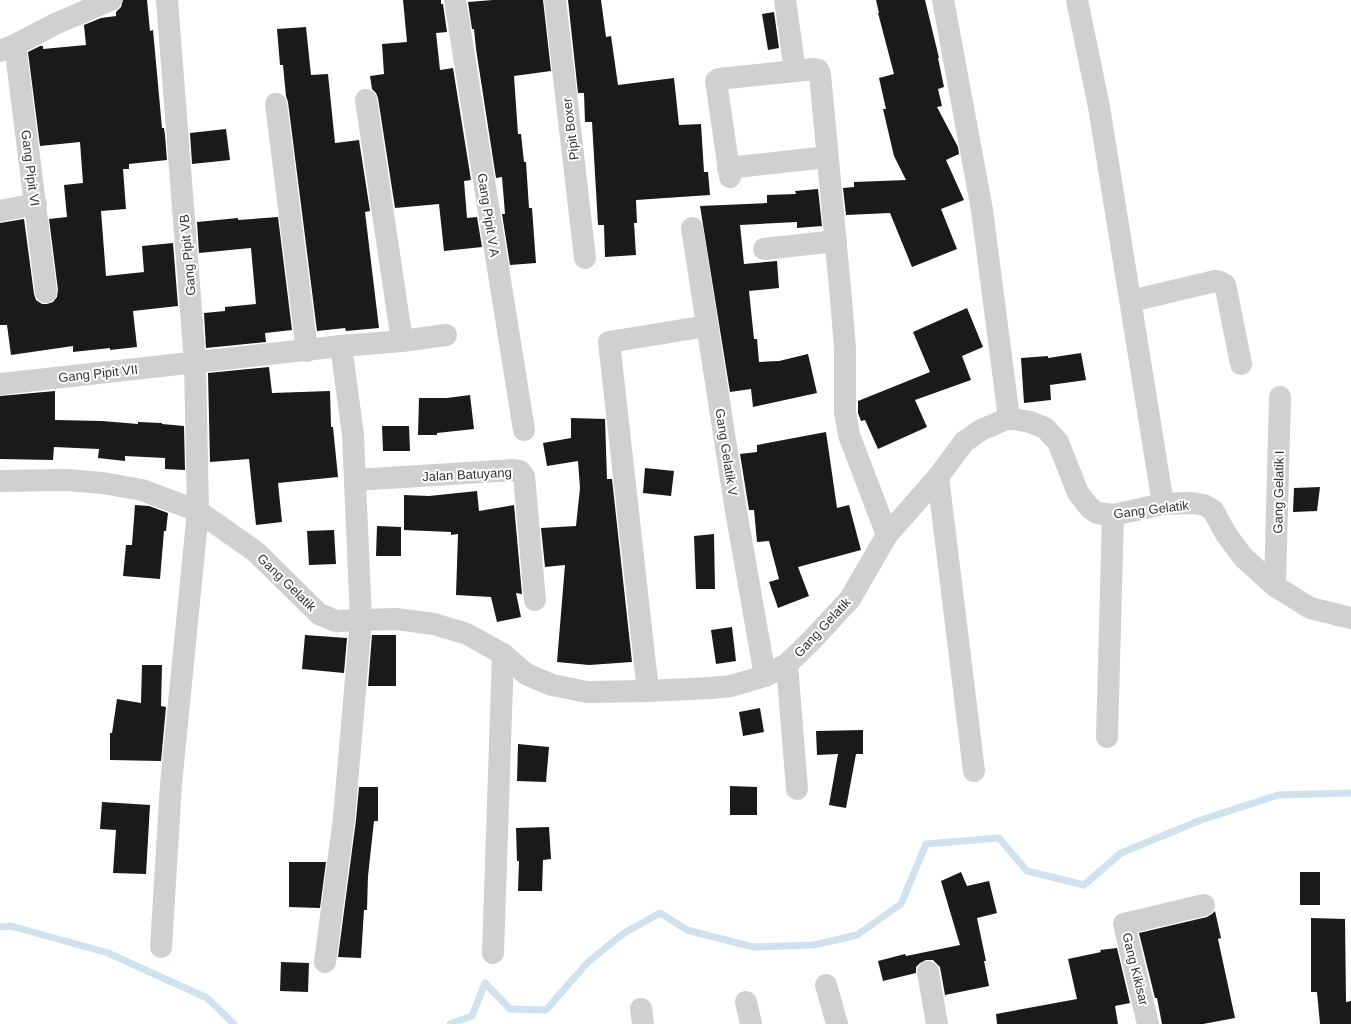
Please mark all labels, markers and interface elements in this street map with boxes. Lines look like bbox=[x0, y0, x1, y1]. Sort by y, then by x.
street label: Pipit Boxer bbox=[559, 96, 582, 161]
street label: Gang Pipit VI bbox=[18, 129, 43, 207]
street label: Gang Pipit V A bbox=[474, 172, 503, 258]
street label: Gang Pipit VB bbox=[176, 214, 199, 296]
street label: Gang Pipit VII bbox=[57, 362, 139, 385]
street label: Gang Gelatik V bbox=[712, 407, 741, 497]
street label: Gang Gelatik I bbox=[1270, 450, 1287, 534]
street label: Jalan Batuyang bbox=[422, 465, 512, 484]
street label: Gang Gelatik bbox=[1112, 497, 1190, 522]
street label: Gang Gelatik bbox=[254, 551, 320, 614]
street label: Gang Gelatik bbox=[791, 594, 854, 660]
street label: Gang Kikisar bbox=[1119, 931, 1152, 1008]

